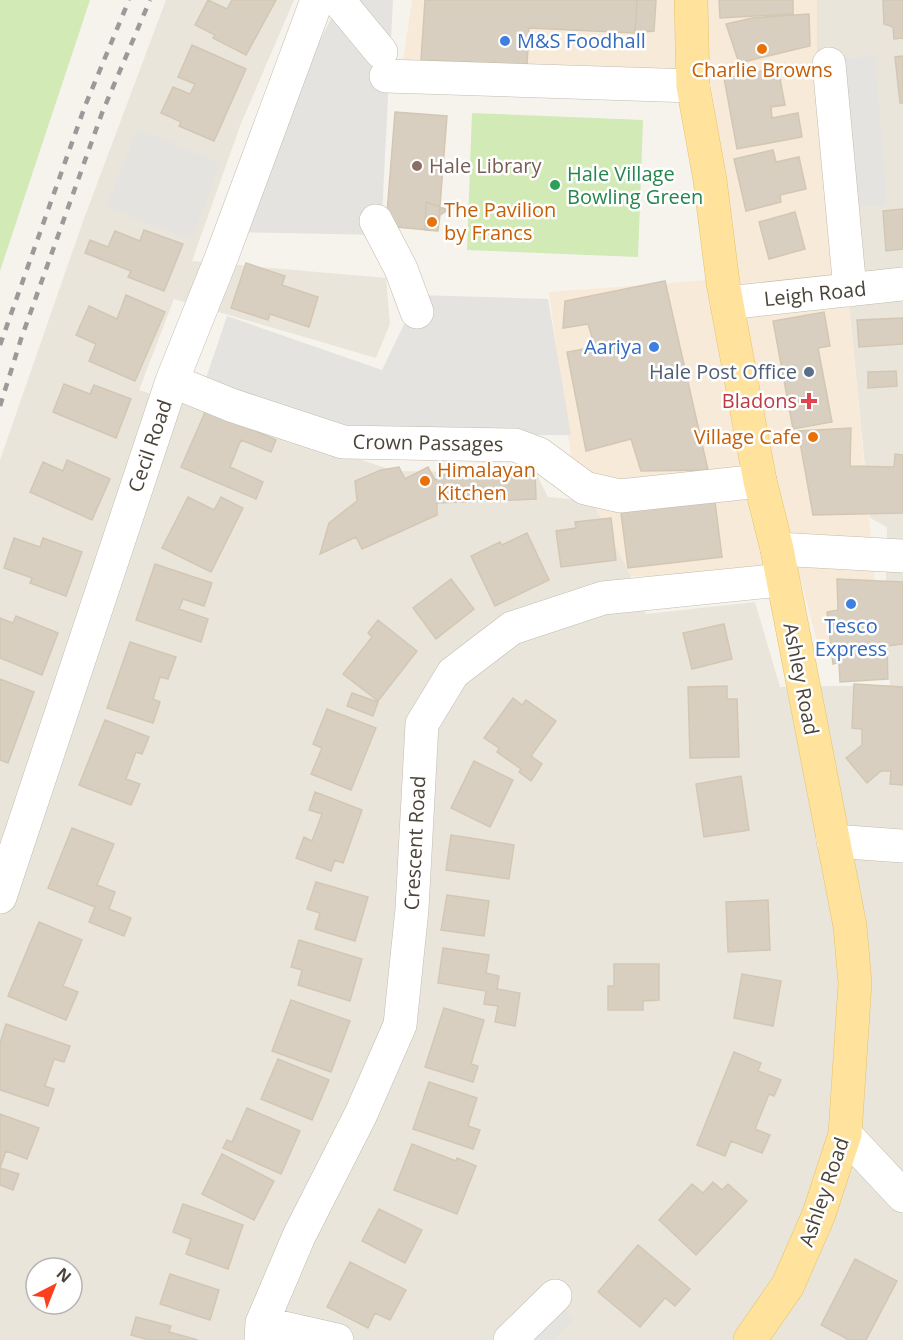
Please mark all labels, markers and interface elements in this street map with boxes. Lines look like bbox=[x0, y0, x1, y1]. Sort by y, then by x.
place label: M&S Foodhall bbox=[517, 27, 646, 54]
marker: M&S Foodhall bbox=[498, 34, 512, 48]
marker: Charlie Browns bbox=[755, 42, 769, 56]
place label: Charlie Browns bbox=[691, 56, 833, 83]
place label: Hale Library bbox=[429, 152, 543, 179]
marker: Hale Library bbox=[410, 159, 424, 173]
place label: Hale Village Bowling Green bbox=[567, 160, 703, 210]
marker: Hale Village Bowling Green bbox=[548, 178, 562, 192]
place label: The Pavilion by Francs bbox=[444, 196, 556, 246]
marker: The Pavilion by Francs bbox=[425, 215, 439, 229]
street label: Leigh Road bbox=[762, 275, 867, 312]
place label: Aariya bbox=[584, 333, 642, 360]
marker: Aariya bbox=[647, 340, 661, 354]
place label: Hale Post Office bbox=[649, 358, 797, 385]
marker: Hale Post Office bbox=[802, 365, 816, 379]
place label: Bladons bbox=[722, 387, 797, 414]
marker: Bladons bbox=[802, 394, 816, 408]
street label: Cecil Road bbox=[121, 396, 178, 496]
place label: Village Cafe bbox=[694, 423, 801, 450]
street label: Crown Passages bbox=[352, 428, 504, 457]
marker: Village Cafe bbox=[806, 430, 820, 444]
place label: Himalayan Kitchen bbox=[437, 456, 536, 506]
marker: Himalayan Kitchen bbox=[418, 474, 432, 488]
marker: Tesco Express bbox=[844, 597, 858, 611]
place label: Tesco Express bbox=[815, 612, 887, 662]
street label: Ashley Road bbox=[777, 621, 826, 737]
street label: Crescent Road bbox=[397, 775, 432, 911]
street label: Ashley Road bbox=[792, 1134, 855, 1250]
north arrow bbox=[24, 1256, 84, 1316]
text: N bbox=[52, 1262, 76, 1287]

